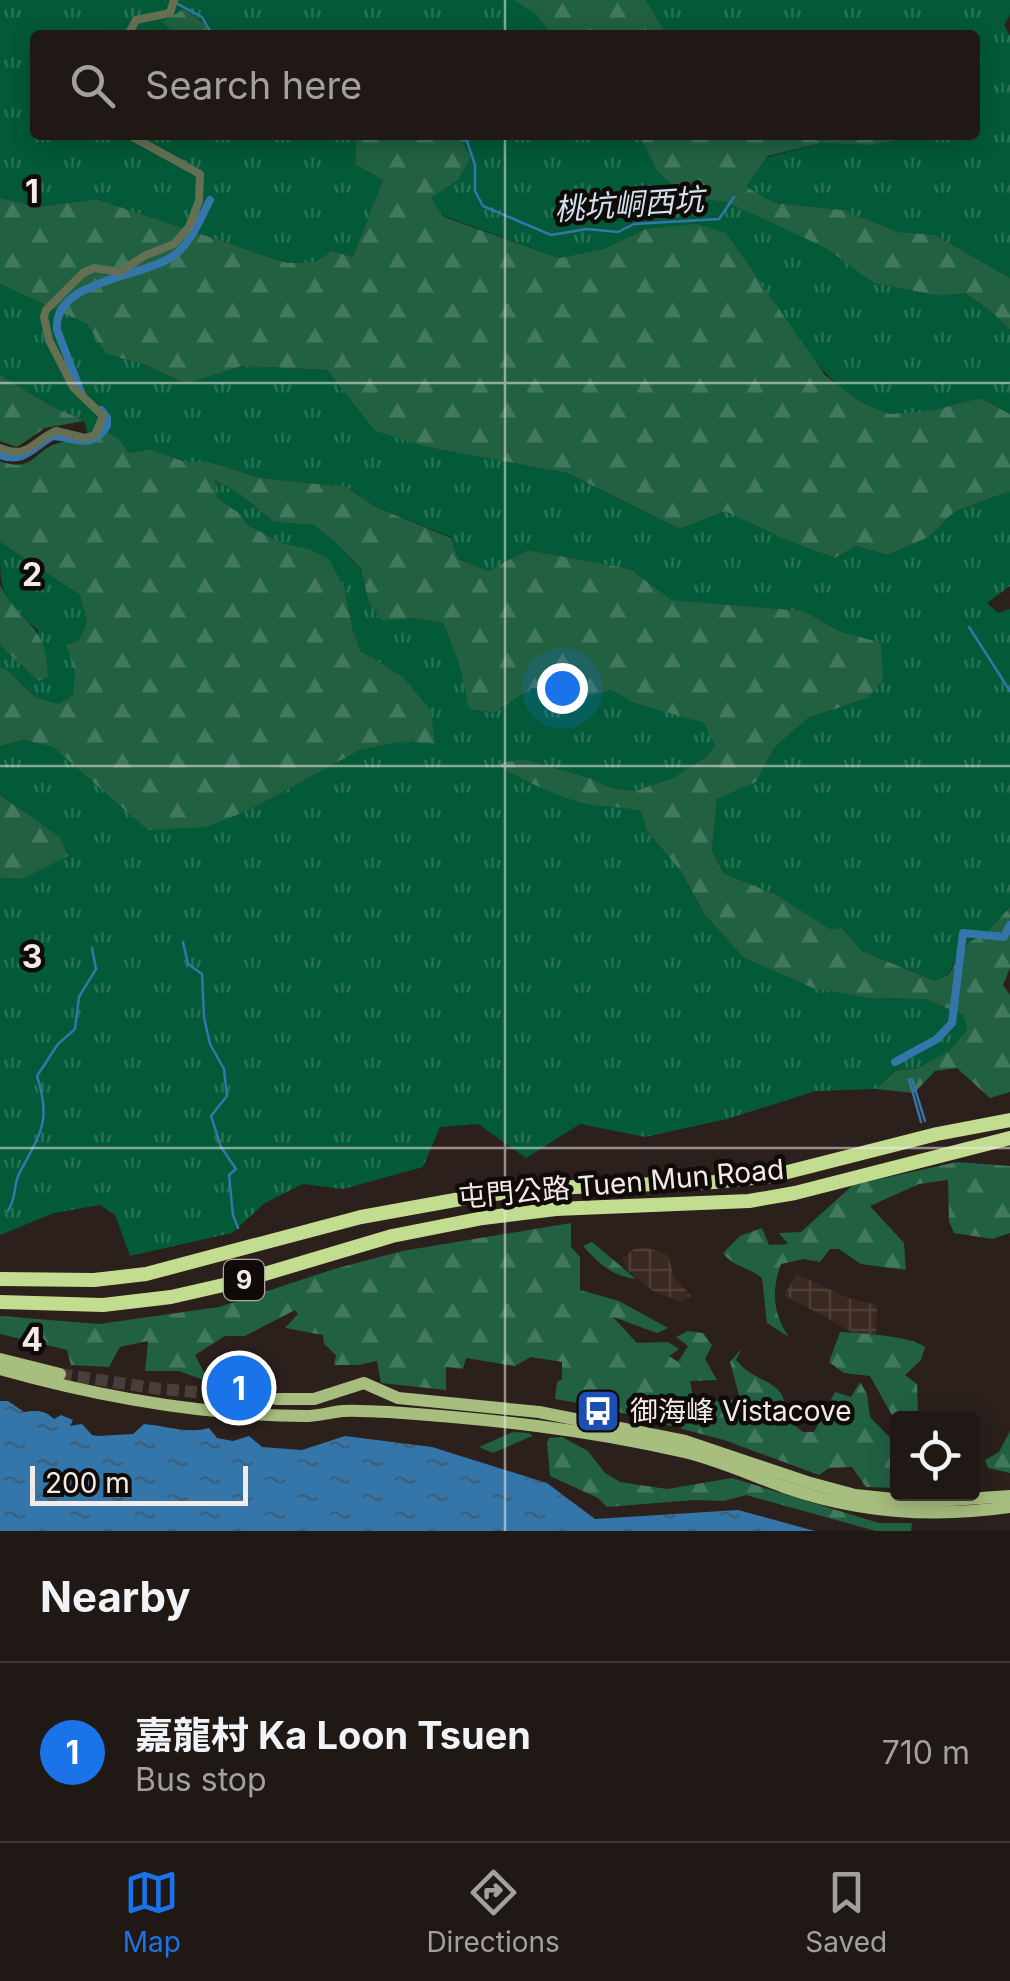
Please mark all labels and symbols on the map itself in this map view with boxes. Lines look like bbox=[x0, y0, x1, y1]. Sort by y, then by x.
text: 1 bbox=[25, 172, 39, 211]
water label: 桃坑峒西坑 bbox=[553, 181, 709, 227]
text: 2 bbox=[22, 555, 42, 594]
your location bbox=[537, 663, 588, 714]
text: 3 bbox=[22, 937, 42, 976]
street label: 屯門公路 Tuen Mun Road bbox=[457, 1152, 785, 1214]
road number: 9 bbox=[224, 1260, 264, 1300]
text: 4 bbox=[21, 1320, 43, 1359]
pin: 1 bbox=[206, 1350, 272, 1426]
bus stop icon: 御海峰 Vistacove bbox=[575, 1388, 621, 1434]
place label: 御海峰 Vistacove bbox=[630, 1394, 852, 1428]
scale bar bbox=[30, 1461, 248, 1506]

